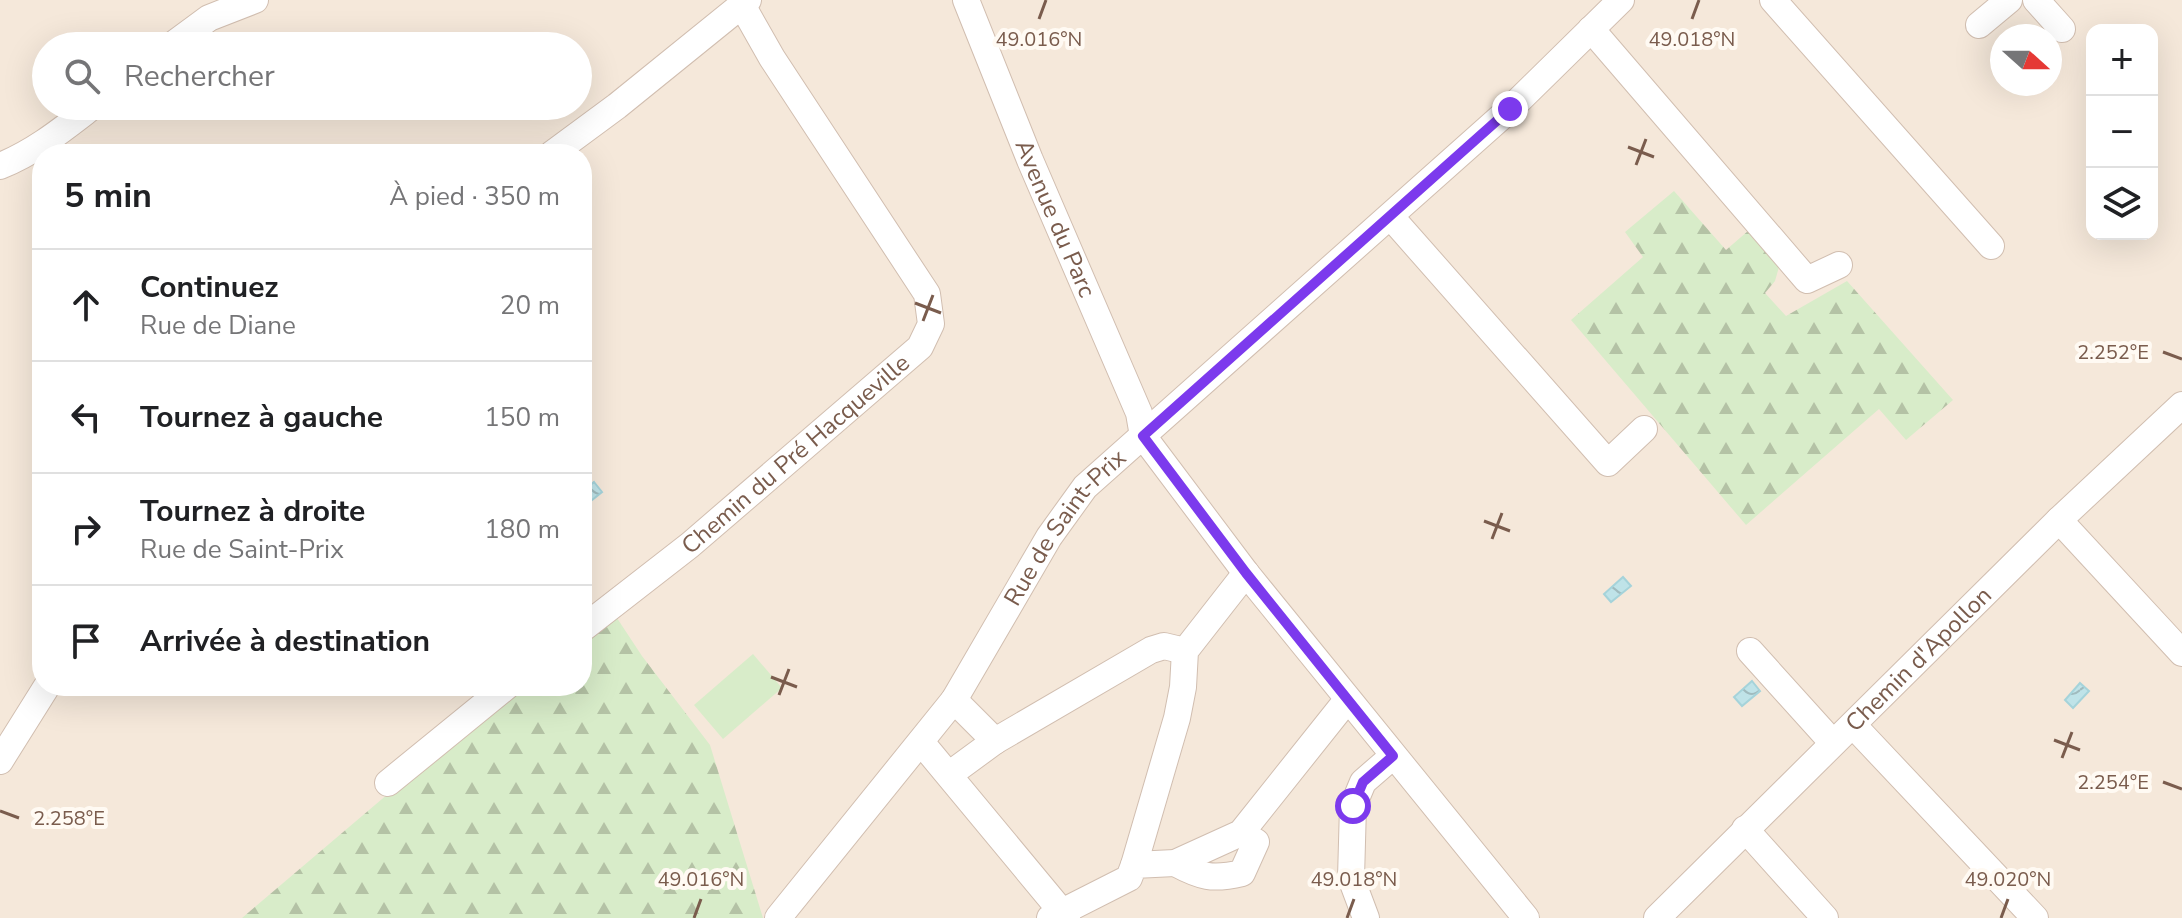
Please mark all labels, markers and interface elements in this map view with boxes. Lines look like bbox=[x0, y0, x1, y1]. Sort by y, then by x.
north arrow bbox=[1990, 24, 2062, 96]
map controls bbox=[2086, 24, 2158, 240]
button: + bbox=[2086, 24, 2158, 96]
text: 49.016°N bbox=[996, 26, 1082, 53]
text: 49.018°N bbox=[1649, 26, 1735, 53]
search box bbox=[32, 32, 592, 120]
icon: search bbox=[60, 54, 104, 98]
text: Rechercher bbox=[124, 56, 275, 97]
route end bbox=[1492, 91, 1528, 127]
button: − bbox=[2086, 96, 2158, 168]
street label: Avenue du Parc bbox=[1008, 135, 1103, 302]
button: layers bbox=[2086, 168, 2158, 240]
text: 5 min bbox=[64, 173, 152, 219]
text: À pied · 350 m bbox=[389, 179, 560, 214]
text: Continuez bbox=[140, 267, 279, 308]
icon: ahead bbox=[64, 283, 108, 327]
text: 20 m bbox=[500, 288, 560, 323]
text: Rue de Diane bbox=[140, 308, 296, 343]
text: 2.252°E bbox=[2077, 339, 2149, 366]
street label: Chemin du Pré Hacqueville bbox=[675, 347, 916, 561]
icon: left bbox=[64, 395, 108, 439]
text: Tournez à gauche bbox=[140, 397, 383, 438]
text: 150 m bbox=[484, 400, 560, 435]
street label: Rue de Saint-Prix bbox=[996, 442, 1133, 612]
text: Tournez à droite bbox=[140, 491, 365, 532]
icon: right bbox=[64, 507, 108, 551]
text: 180 m bbox=[484, 512, 560, 547]
text: Rue de Saint-Prix bbox=[140, 532, 344, 567]
street label: Chemin d'Apollon bbox=[1838, 580, 1999, 739]
icon: arrive bbox=[64, 619, 108, 663]
text: Arrivée à destination bbox=[140, 621, 430, 662]
text: 2.254°E bbox=[2077, 769, 2149, 796]
route start bbox=[1335, 788, 1371, 824]
text: 2.258°E bbox=[33, 805, 105, 832]
text: 49.016°N bbox=[658, 866, 744, 893]
text: 49.018°N bbox=[1311, 866, 1397, 893]
text: 49.020°N bbox=[1965, 866, 2051, 893]

